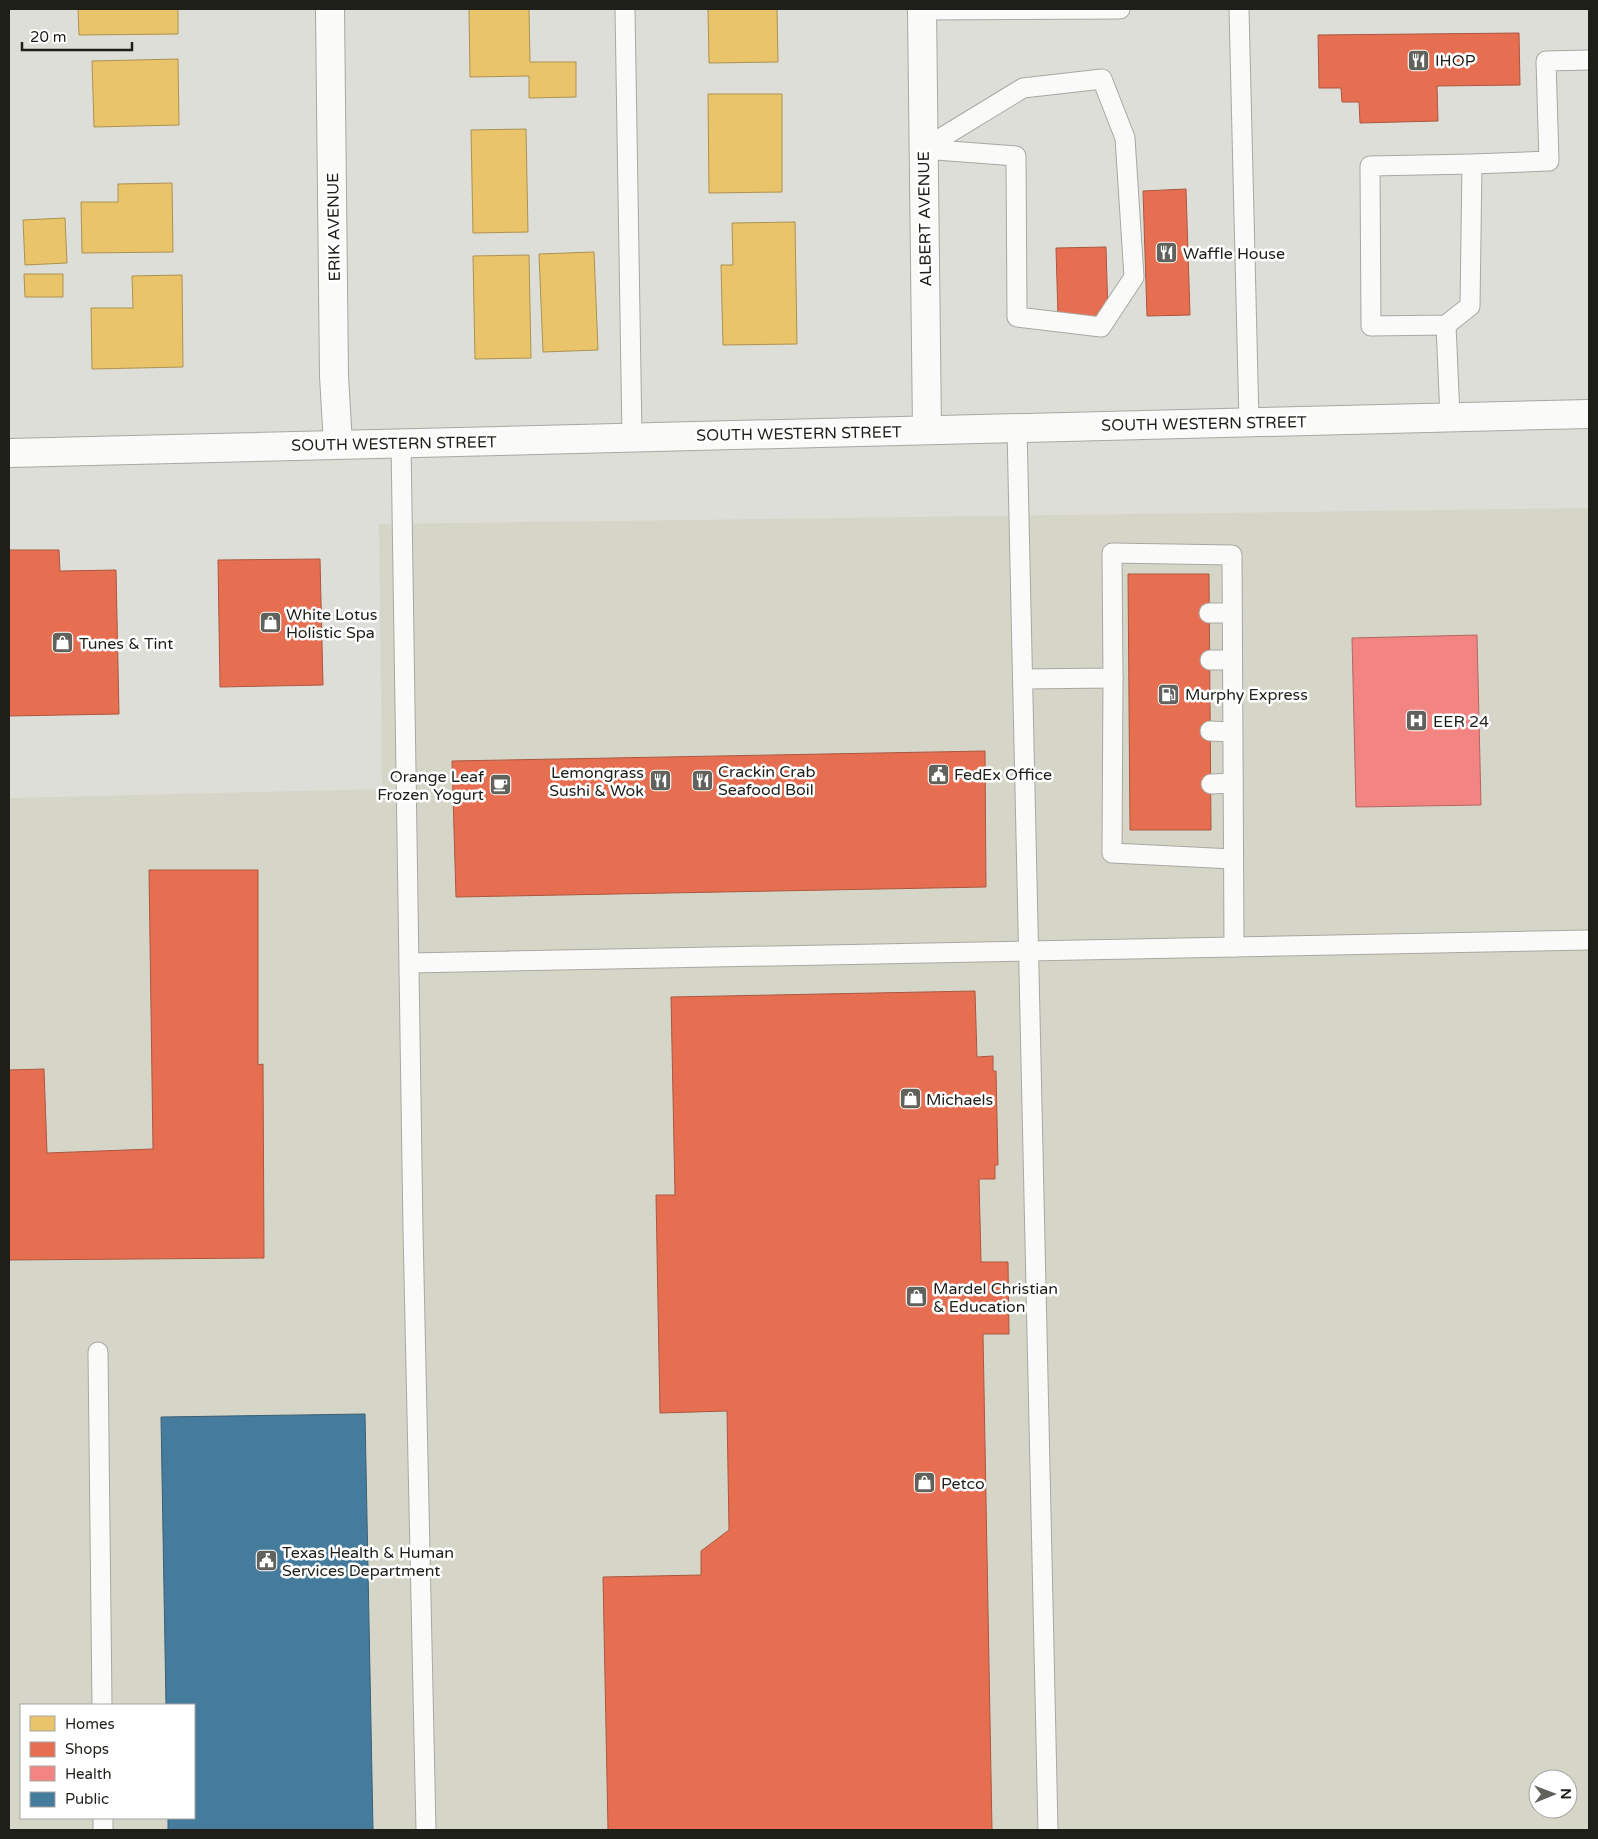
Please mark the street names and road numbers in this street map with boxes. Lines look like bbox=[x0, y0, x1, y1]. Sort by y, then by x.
street label: ALBERT AVENUE bbox=[914, 151, 936, 287]
street label: ERIK AVENUE bbox=[323, 172, 345, 282]
street label: SOUTH WESTERN STREET bbox=[1101, 412, 1307, 436]
street label: SOUTH WESTERN STREET bbox=[696, 422, 902, 446]
street label: SOUTH WESTERN STREET bbox=[291, 432, 497, 456]

